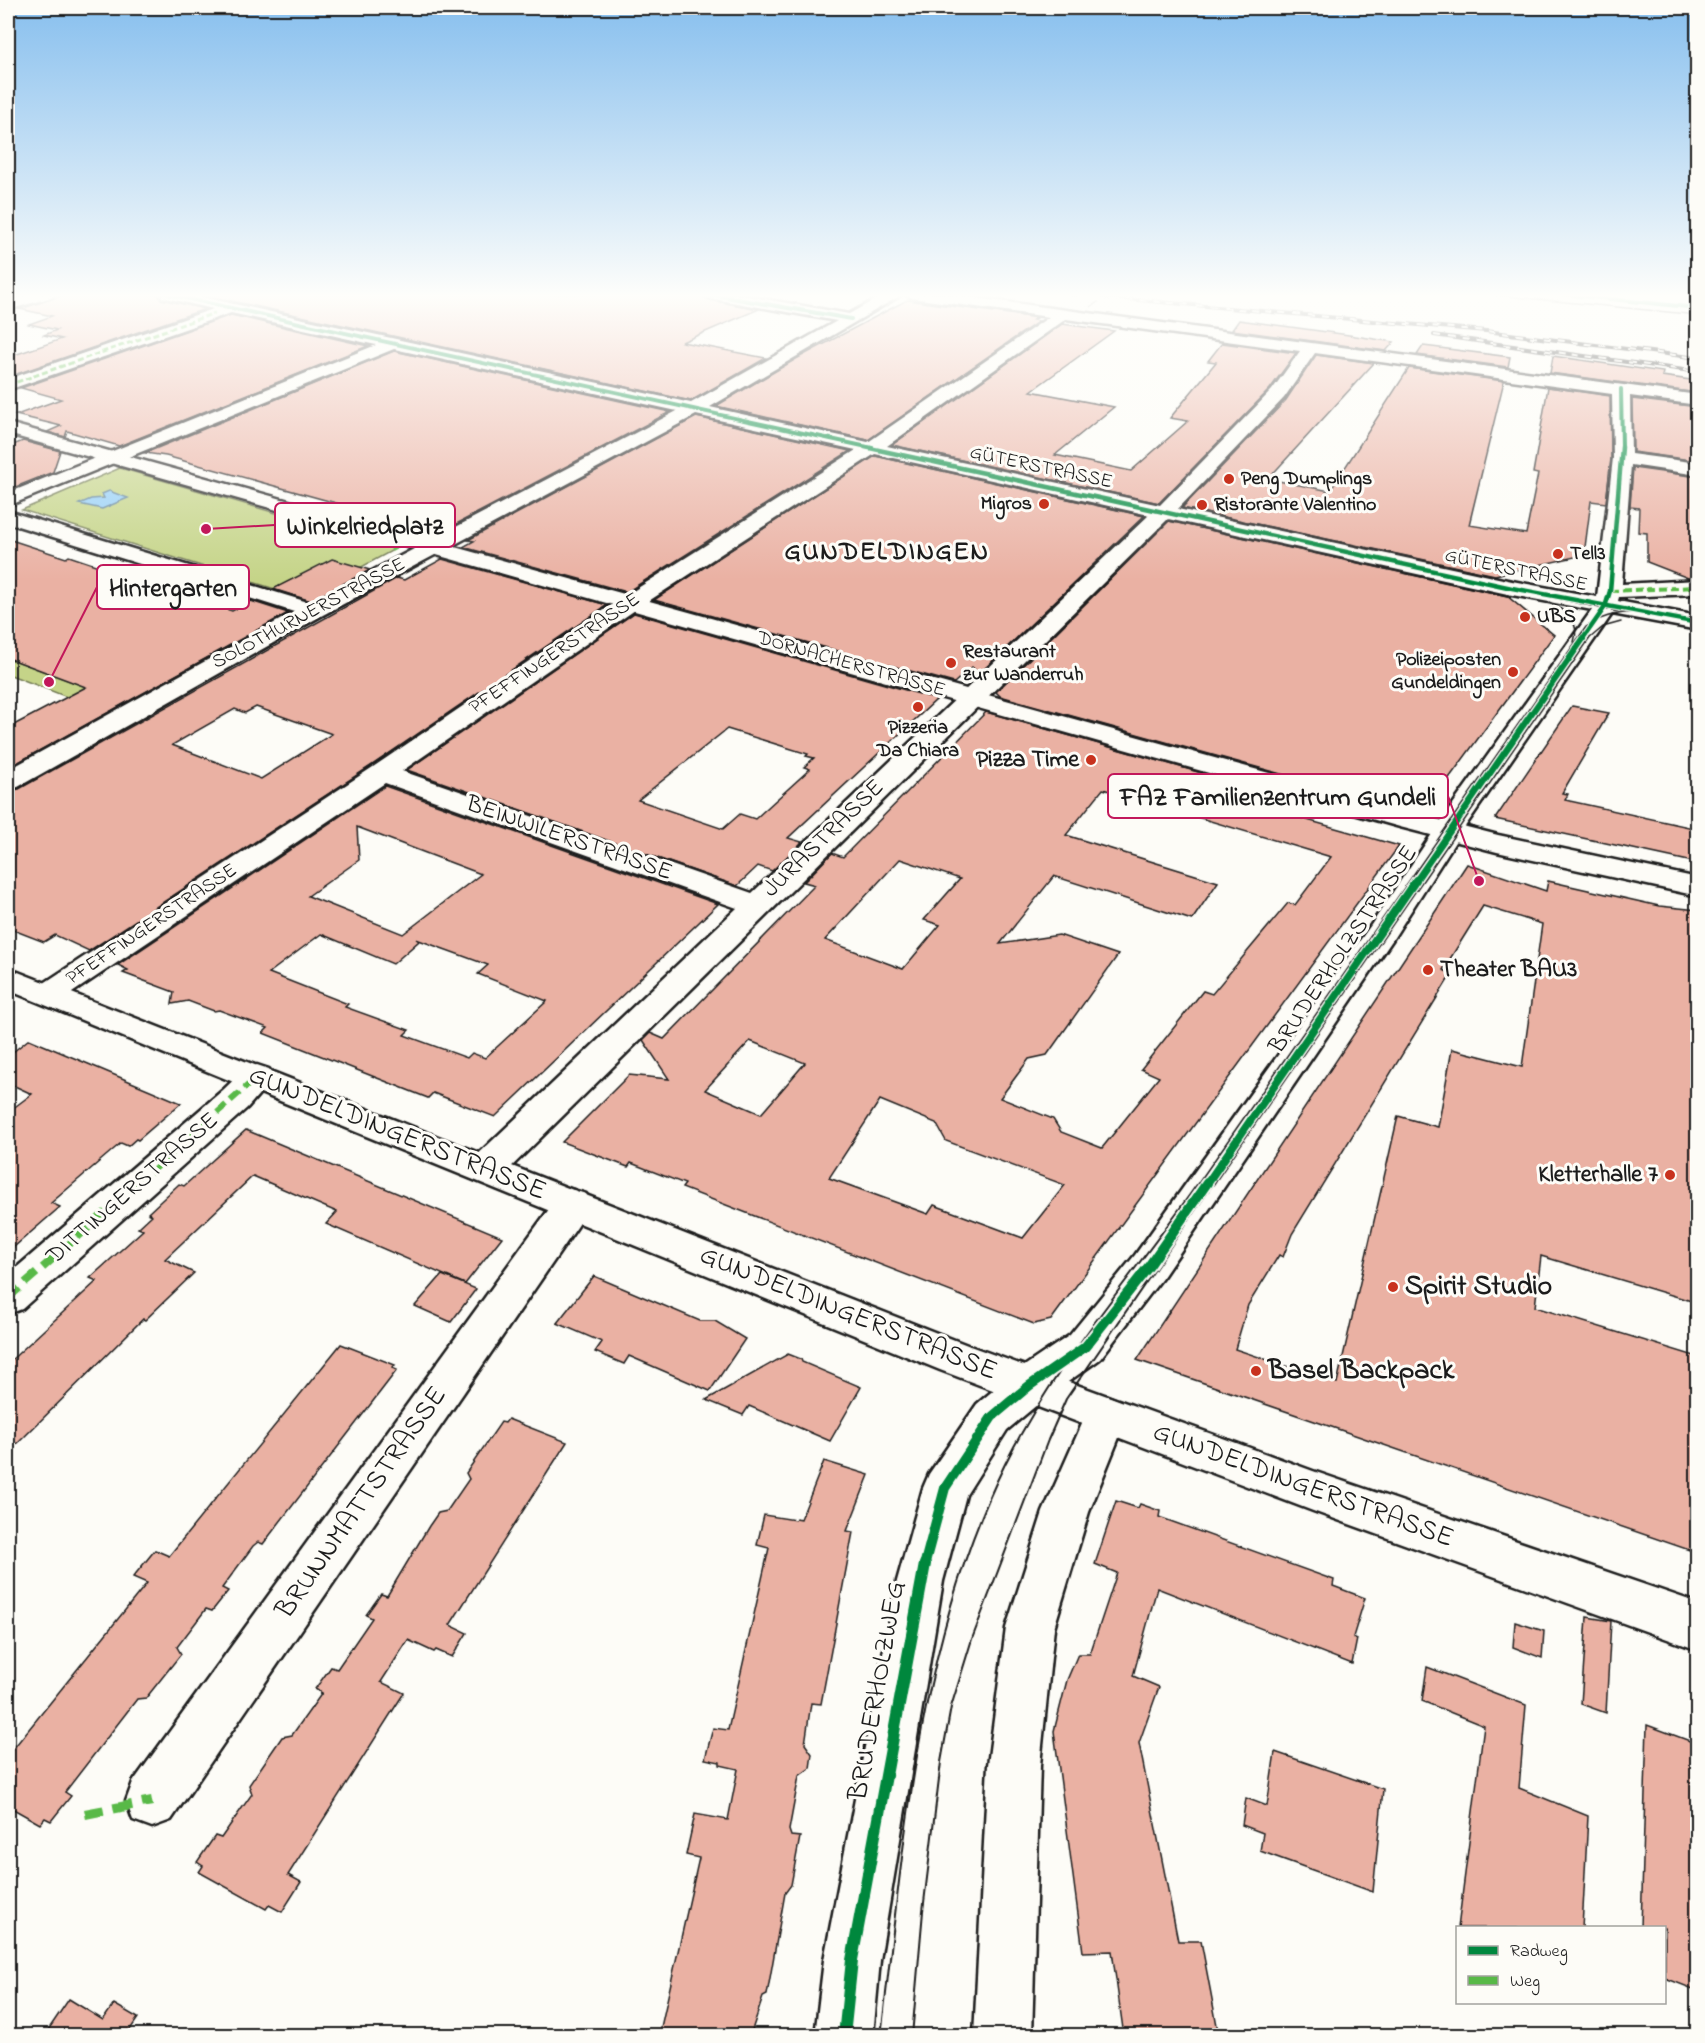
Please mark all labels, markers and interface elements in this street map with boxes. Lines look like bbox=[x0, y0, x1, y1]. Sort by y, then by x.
street label: GÜTERSTRASSE bbox=[967, 439, 1115, 497]
place label: Peng Dumplings bbox=[1241, 465, 1372, 495]
marker: Peng Dumplings bbox=[1222, 472, 1236, 486]
place label: Migros bbox=[980, 490, 1032, 520]
place label: Ristorante Valentino bbox=[1214, 491, 1376, 520]
marker: Migros bbox=[1037, 497, 1051, 511]
marker: Ristorante Valentino bbox=[1195, 498, 1209, 512]
callout: Winkelriedplatz bbox=[275, 503, 455, 547]
text: Winkelriedplatz bbox=[287, 509, 444, 547]
district label: GUNDELDINGEN bbox=[784, 534, 990, 572]
place label: Tell3 bbox=[1570, 540, 1605, 569]
street label: GÜTERSTRASSE bbox=[1442, 542, 1590, 600]
marker: Tell3 bbox=[1551, 547, 1565, 561]
street label: SOLOTHURNERSTRASSE bbox=[207, 551, 411, 677]
callout: Hintergarten bbox=[97, 565, 249, 609]
text: Hintergarten bbox=[109, 571, 237, 610]
street label: PFEFFINGERSTRASSE bbox=[464, 586, 646, 722]
place label: UBS bbox=[1537, 603, 1576, 632]
marker: UBS bbox=[1518, 610, 1532, 624]
street label: DORNACHERSTRASSE bbox=[752, 624, 949, 706]
place label: Restaurant zur Wanderruh bbox=[963, 638, 1084, 690]
place label: Polizeiposten Gundeldingen bbox=[1391, 646, 1501, 699]
marker: Restaurant zur Wanderruh bbox=[944, 656, 958, 670]
marker: Polizeiposten Gundeldingen bbox=[1506, 665, 1520, 679]
marker: Pizzeria Da Chiara bbox=[911, 700, 925, 714]
place label: Pizzeria Da Chiara bbox=[876, 714, 959, 766]
place label: Pizza Time bbox=[976, 743, 1080, 778]
marker: Pizza Time bbox=[1084, 753, 1098, 767]
street label: JURASTRASSE bbox=[755, 772, 893, 906]
callout: FAZ Familienzentrum Gundeli bbox=[1108, 774, 1448, 818]
text: FAZ Familienzentrum Gundeli bbox=[1118, 780, 1436, 818]
street label: BEINWILERSTRASSE bbox=[460, 787, 677, 891]
street label: BRUDERHOLZSTRASSE bbox=[1260, 839, 1427, 1062]
street label: PFEFFINGERSTRASSE bbox=[61, 857, 243, 993]
place label: Theater BAU3 bbox=[1440, 953, 1577, 988]
marker: Theater BAU3 bbox=[1421, 963, 1435, 977]
street label: GUNDELDINGERSTRASSE bbox=[242, 1055, 552, 1213]
street label: DITTINGERSTRASSE bbox=[38, 1104, 227, 1274]
place label: Kletterhalle 7 bbox=[1538, 1158, 1659, 1193]
marker: Kletterhalle 7 bbox=[1663, 1168, 1677, 1182]
street label: GUNDELDINGERSTRASSE bbox=[693, 1235, 1003, 1393]
place label: Spirit Studio bbox=[1405, 1267, 1552, 1308]
marker: Spirit Studio bbox=[1386, 1280, 1400, 1294]
place label: Basel Backpack bbox=[1266, 1351, 1455, 1392]
marker: Basel Backpack bbox=[1249, 1364, 1263, 1378]
street label: BRUNNMATTSTRASSE bbox=[266, 1378, 458, 1629]
street label: GUNDELDINGERSTRASSE bbox=[1147, 1412, 1459, 1560]
street label: BRUDERHOLZWEG bbox=[838, 1578, 917, 1805]
legend bbox=[1456, 1926, 1666, 2004]
text: Radweg bbox=[1510, 1939, 1568, 1966]
text: Weg bbox=[1510, 1969, 1540, 1996]

